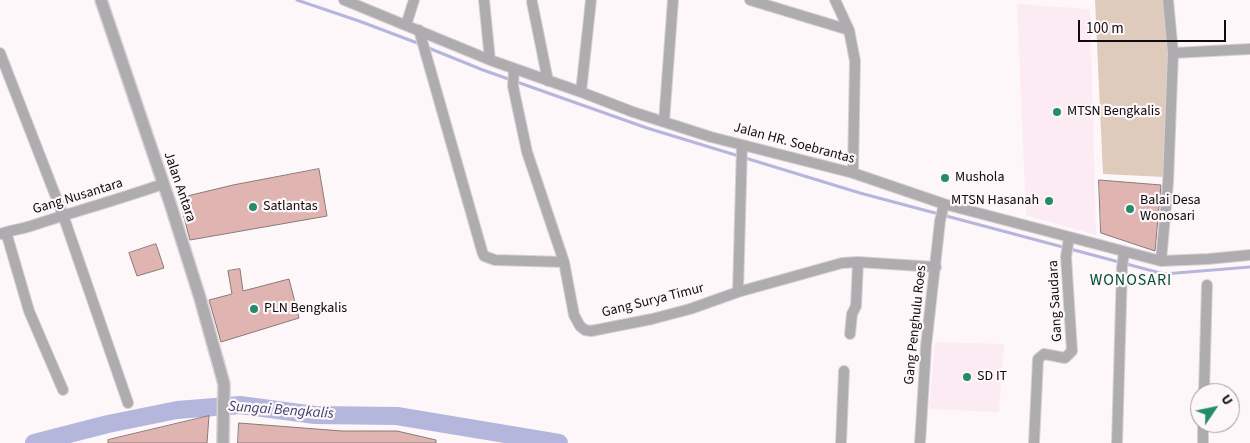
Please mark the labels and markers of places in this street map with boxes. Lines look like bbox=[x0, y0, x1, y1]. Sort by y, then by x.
place label: MTSN Bengkalis bbox=[1067, 104, 1160, 120]
marker: MTSN Bengkalis bbox=[1051, 106, 1063, 118]
place label: Mushola bbox=[955, 170, 1004, 186]
marker: Mushola bbox=[939, 172, 951, 184]
place label: MTSN Hasanah bbox=[951, 193, 1039, 209]
place label: Balai Desa Wonosari bbox=[1140, 193, 1201, 226]
marker: MTSN Hasanah bbox=[1043, 195, 1055, 207]
place label: Satlantas bbox=[263, 199, 318, 215]
marker: Satlantas bbox=[247, 201, 259, 213]
marker: Balai Desa Wonosari bbox=[1124, 203, 1136, 215]
place label: PLN Bengkalis bbox=[264, 301, 347, 317]
marker: PLN Bengkalis bbox=[248, 303, 260, 315]
place label: SD IT bbox=[977, 369, 1007, 385]
marker: SD IT bbox=[961, 371, 973, 383]

